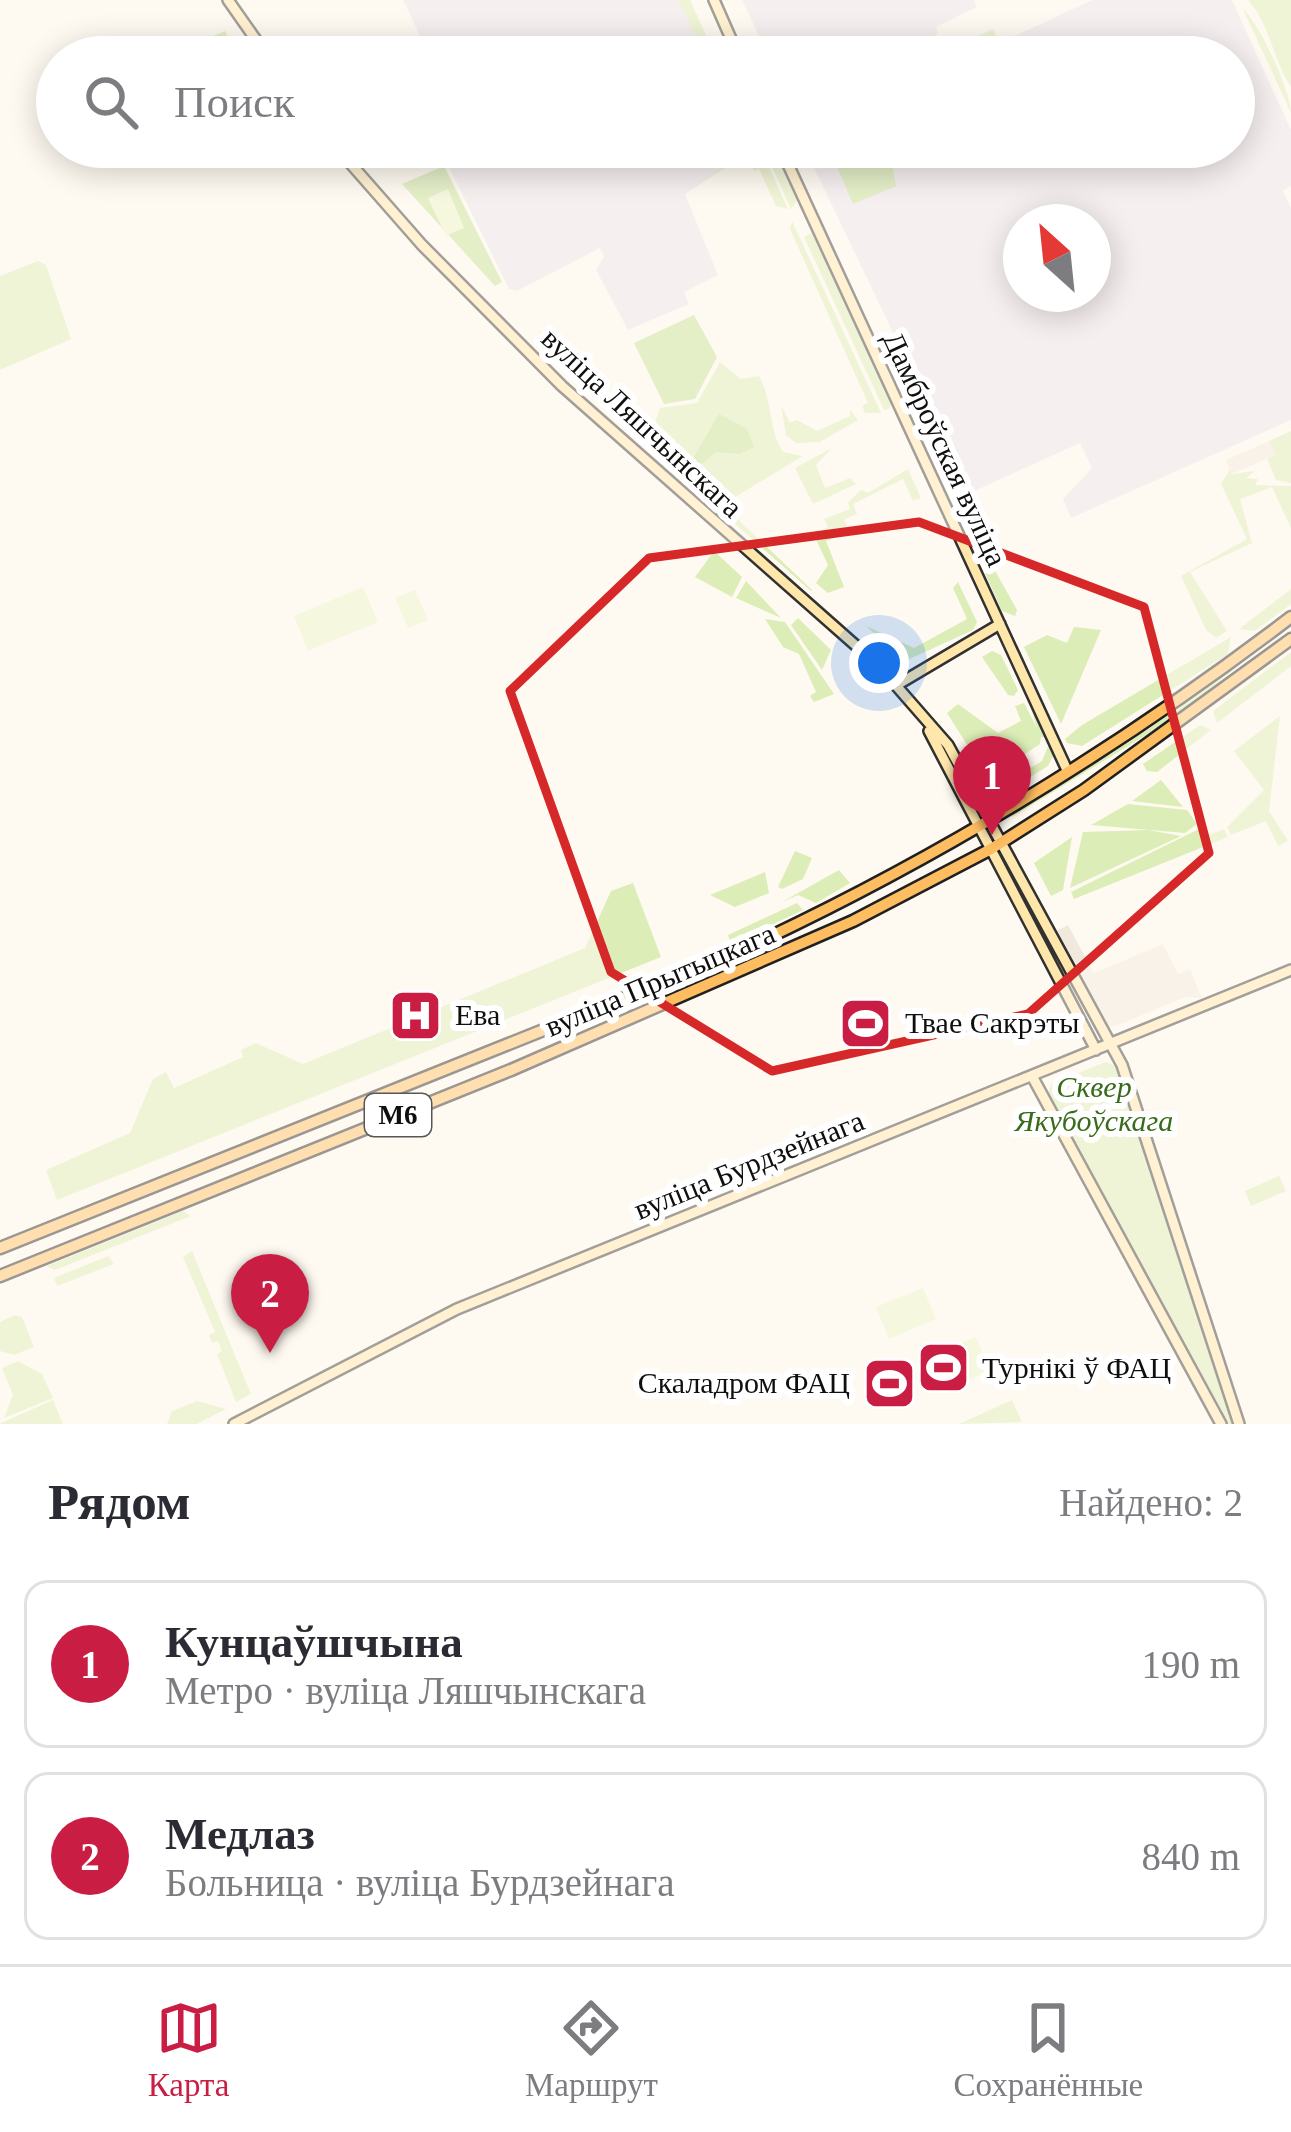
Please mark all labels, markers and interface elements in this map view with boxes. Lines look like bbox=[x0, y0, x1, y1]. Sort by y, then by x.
search box bbox=[36, 36, 1255, 168]
icon: search bbox=[78, 69, 144, 135]
text: Поиск bbox=[174, 77, 295, 127]
north arrow bbox=[1003, 204, 1111, 312]
street label: вуліца Ляшчынскага bbox=[535, 321, 749, 524]
street label: Дамброўская вуліца bbox=[877, 326, 1014, 571]
your location bbox=[849, 633, 909, 693]
pin: 1 bbox=[953, 736, 1031, 835]
street label: вуліца Прытыцкага bbox=[540, 916, 780, 1043]
hospital icon: Ева bbox=[388, 987, 444, 1043]
sports icon: Твае Сакрэты bbox=[838, 995, 894, 1051]
place label: Ева bbox=[455, 998, 500, 1031]
place label: Твае Сакрэты bbox=[905, 1006, 1080, 1039]
park label: Сквер Якубоўскага bbox=[1013, 1070, 1173, 1137]
road number: М6 bbox=[365, 1094, 431, 1136]
street label: вуліца Бурдзейнага bbox=[629, 1103, 869, 1226]
pin: 2 bbox=[231, 1254, 309, 1353]
sports icon: Турнікі ў ФАЦ bbox=[915, 1340, 971, 1396]
place label: Турнікі ў ФАЦ bbox=[982, 1351, 1171, 1384]
sports icon: Скаладром ФАЦ bbox=[861, 1355, 917, 1411]
place label: Скаладром ФАЦ bbox=[638, 1366, 850, 1399]
text: Рядом bbox=[48, 1474, 191, 1530]
text: Найдено: 2 bbox=[1059, 1481, 1243, 1524]
text: Кунцаўшчына bbox=[165, 1617, 463, 1667]
text: 1 bbox=[80, 1643, 100, 1686]
text: 190 m bbox=[1141, 1643, 1240, 1686]
text: Метро · вуліца Ляшчынскага bbox=[165, 1669, 646, 1712]
text: Медлаз bbox=[165, 1809, 315, 1859]
text: 2 bbox=[80, 1835, 100, 1878]
text: 840 m bbox=[1141, 1835, 1240, 1878]
text: Больница · вуліца Бурдзейнага bbox=[165, 1861, 674, 1904]
tab: Карта bbox=[148, 1995, 230, 2104]
tab: Маршрут bbox=[525, 1995, 658, 2104]
tab: Сохранённые bbox=[953, 1995, 1143, 2104]

